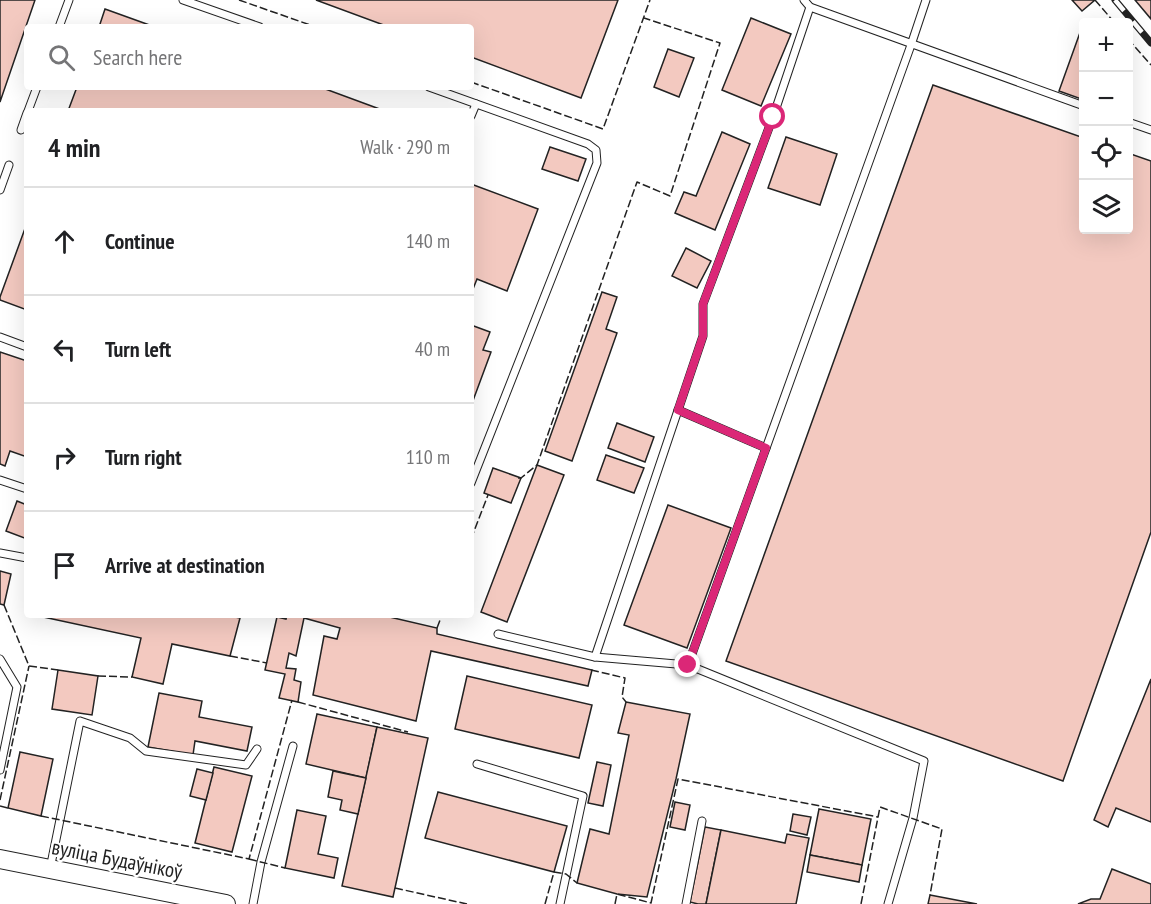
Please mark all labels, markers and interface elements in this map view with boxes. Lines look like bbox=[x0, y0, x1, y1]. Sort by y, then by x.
map controls bbox=[1079, 18, 1133, 234]
button: + bbox=[1079, 18, 1133, 72]
search box bbox=[24, 24, 474, 90]
icon: search bbox=[45, 41, 78, 74]
text: Search here bbox=[93, 43, 182, 71]
button: − bbox=[1079, 72, 1133, 126]
route start bbox=[759, 103, 785, 129]
button: locate bbox=[1079, 126, 1133, 180]
text: 4 min bbox=[48, 131, 101, 164]
text: Walk · 290 m bbox=[360, 134, 450, 160]
button: layers bbox=[1079, 180, 1133, 234]
icon: ahead bbox=[48, 225, 81, 258]
text: Continue bbox=[105, 227, 175, 255]
text: 140 m bbox=[406, 228, 450, 254]
icon: left bbox=[48, 333, 81, 366]
text: Turn left bbox=[105, 335, 171, 363]
text: 40 m bbox=[415, 336, 450, 362]
icon: right bbox=[48, 441, 81, 474]
text: Turn right bbox=[105, 443, 182, 471]
text: 110 m bbox=[406, 444, 450, 470]
icon: arrive bbox=[48, 549, 81, 582]
text: Arrive at destination bbox=[105, 551, 265, 579]
route end bbox=[674, 651, 700, 677]
street label: вуліца Будаўнікоў bbox=[50, 833, 185, 885]

